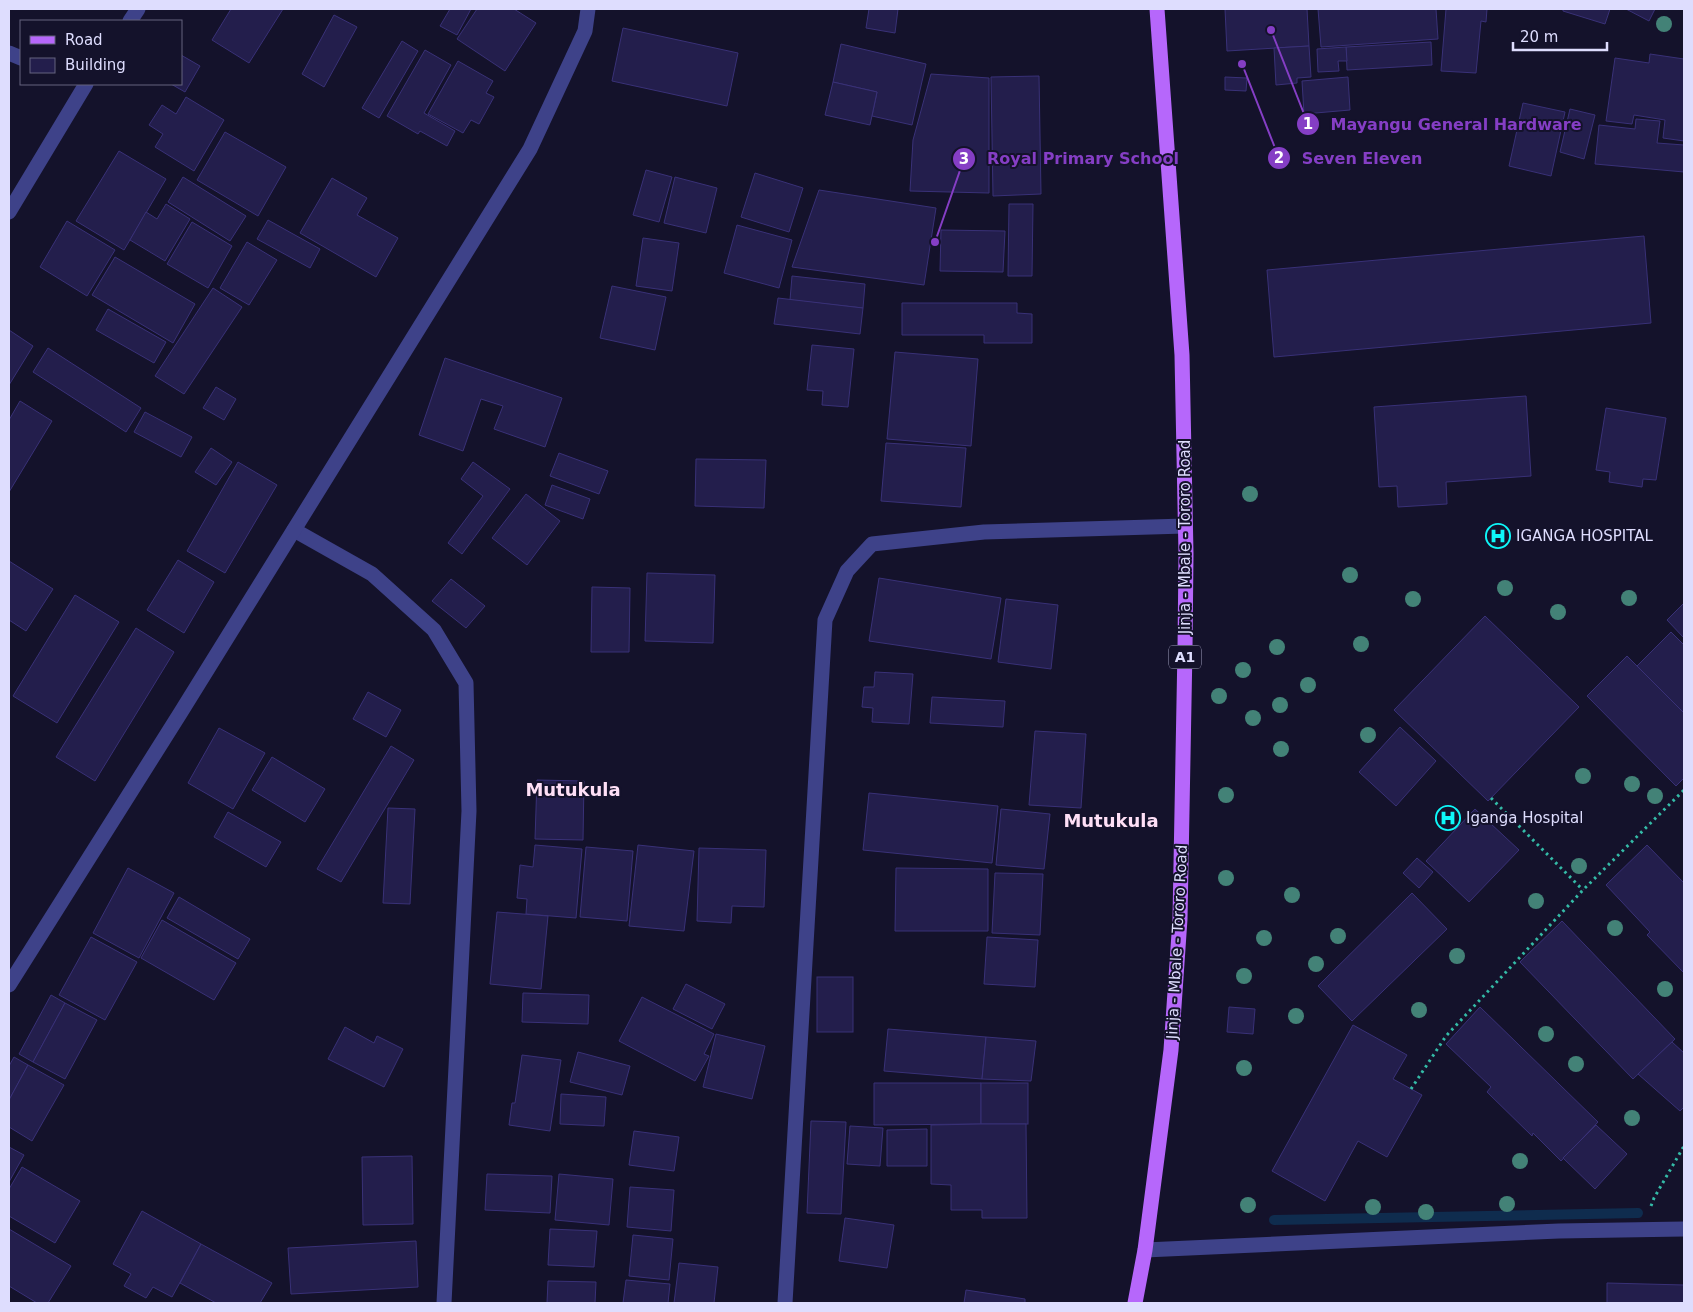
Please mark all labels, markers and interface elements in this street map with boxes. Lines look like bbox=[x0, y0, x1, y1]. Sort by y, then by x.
legend bbox=[20, 20, 182, 85]
scale bar bbox=[1513, 20, 1607, 52]
text: 20 m bbox=[1520, 28, 1558, 46]
text: Road bbox=[65, 31, 103, 49]
text: Building bbox=[65, 56, 126, 74]
callout: Mayangu General Hardware bbox=[1295, 109, 1591, 140]
text: 1 bbox=[1303, 115, 1313, 133]
text: Mayangu General Hardware bbox=[1330, 115, 1582, 134]
callout: Seven Eleven bbox=[1267, 142, 1432, 173]
callout: Royal Primary School bbox=[952, 143, 1189, 174]
text: Royal Primary School bbox=[987, 149, 1179, 168]
text: 2 bbox=[1274, 149, 1284, 167]
text: Seven Eleven bbox=[1302, 149, 1422, 168]
text: 3 bbox=[959, 150, 969, 168]
street label: Jinja - Mbale - Tororo Road bbox=[1176, 440, 1194, 635]
hospital icon: IGANGA HOSPITAL bbox=[1485, 523, 1511, 549]
place label: IGANGA HOSPITAL bbox=[1516, 527, 1654, 545]
road number: A1 bbox=[1169, 646, 1201, 669]
district label: Mutukula bbox=[525, 779, 621, 800]
hospital icon: Iganga Hospital bbox=[1435, 805, 1461, 831]
place label: Iganga Hospital bbox=[1466, 809, 1583, 827]
district label: Mutukula bbox=[1063, 810, 1159, 831]
street label: Jinja - Mbale - Tororo Road bbox=[1163, 844, 1191, 1041]

